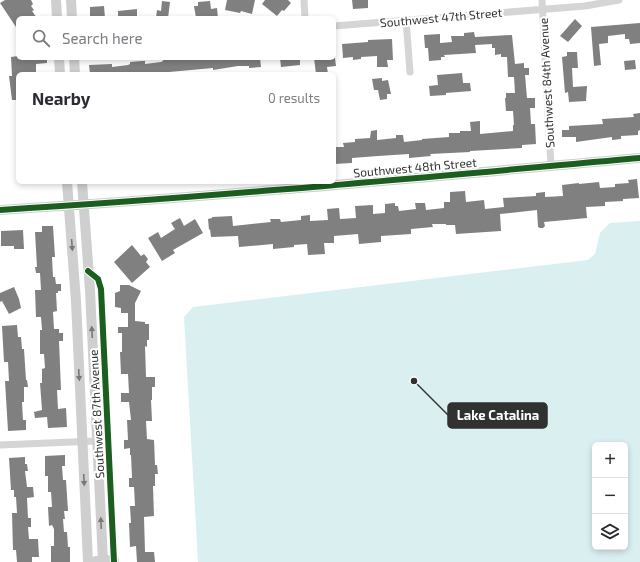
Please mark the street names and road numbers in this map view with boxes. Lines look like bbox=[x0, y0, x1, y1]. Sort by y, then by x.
street label: Southwest 47th Street bbox=[379, 5, 503, 29]
street label: Southwest 84th Avenue bbox=[536, 18, 556, 148]
street label: Southwest 48th Street bbox=[353, 155, 478, 179]
street label: Southwest 87th Avenue bbox=[86, 349, 106, 479]

